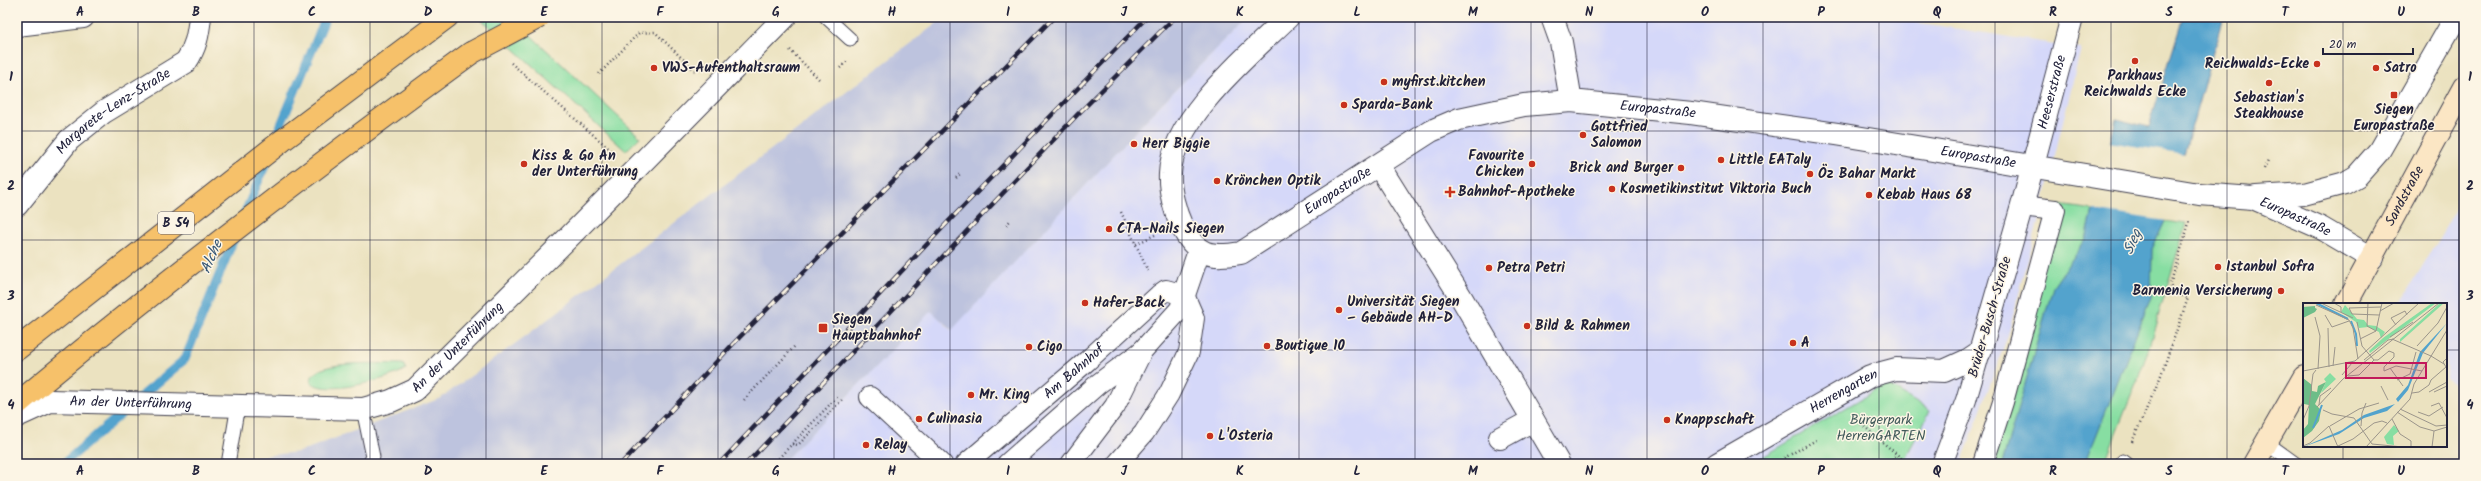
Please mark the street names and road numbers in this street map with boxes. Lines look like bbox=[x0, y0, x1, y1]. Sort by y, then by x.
street label: Heeserstraße bbox=[2032, 52, 2073, 132]
street label: Margarete-Lenz-Straße bbox=[50, 62, 176, 159]
street label: Europastraße bbox=[1619, 95, 1698, 125]
street label: Europastraße bbox=[1939, 140, 2018, 175]
street label: Europastraße bbox=[1300, 160, 1377, 221]
street label: Sandstraße bbox=[2379, 161, 2430, 230]
street label: Europastraße bbox=[2256, 191, 2336, 243]
road number: B 54 bbox=[158, 212, 194, 234]
street label: Brüder-Busch-Straße bbox=[1962, 253, 2018, 380]
street label: An der Unterführung bbox=[406, 297, 509, 399]
street label: Am Bahnhof bbox=[1038, 338, 1111, 405]
street label: Herrengarten bbox=[1805, 363, 1880, 420]
street label: An der Unterführung bbox=[69, 391, 192, 416]

